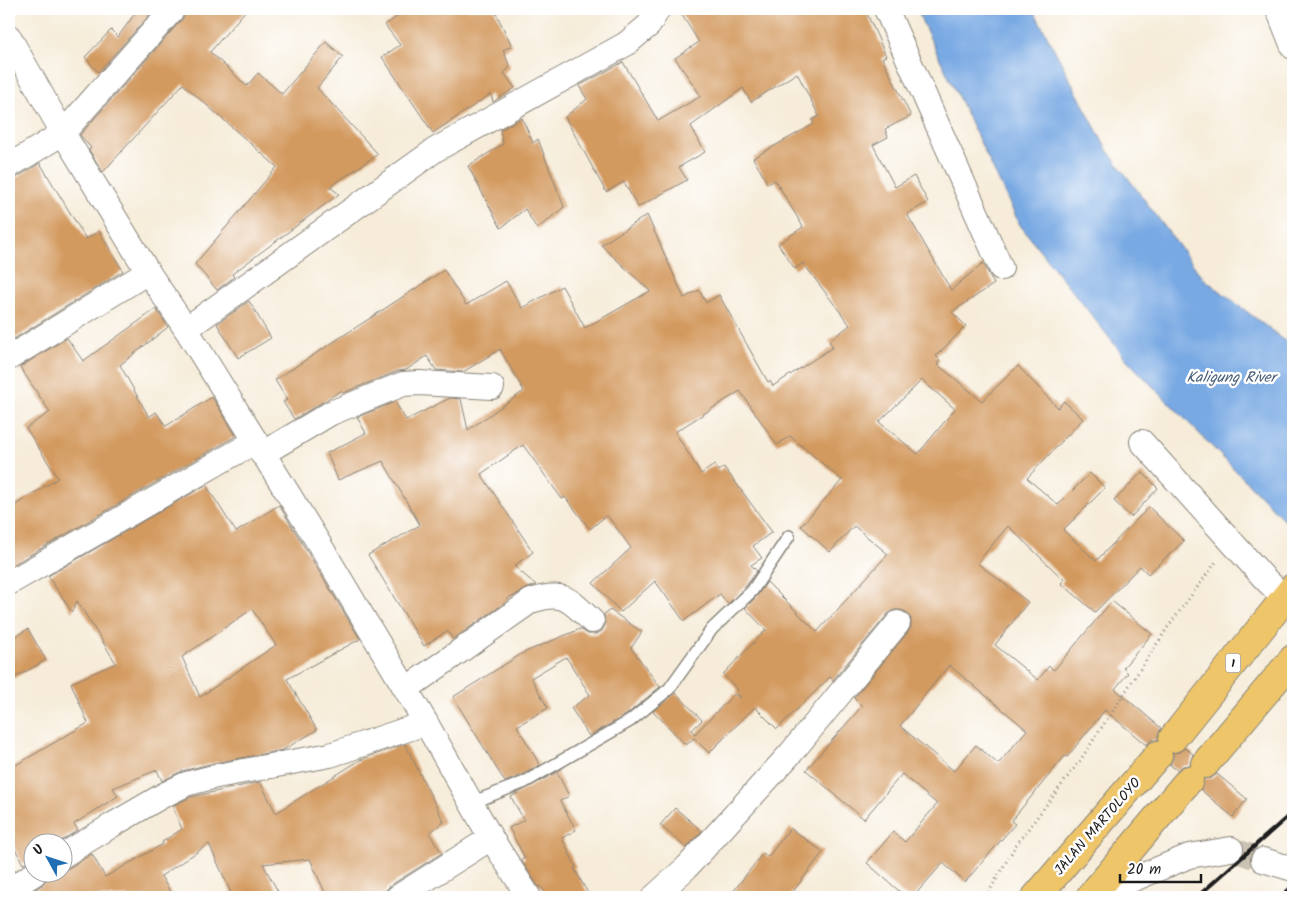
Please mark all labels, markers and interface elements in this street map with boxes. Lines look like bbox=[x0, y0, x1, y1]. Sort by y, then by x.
water label: Kaligung River bbox=[1187, 366, 1279, 390]
road number: 1 bbox=[1226, 654, 1240, 672]
street label: JALAN MARTOLOYO bbox=[1049, 773, 1147, 880]
north arrow bbox=[22, 834, 72, 884]
text: U bbox=[28, 840, 50, 861]
scale bar bbox=[1120, 851, 1201, 883]
text: 20 m bbox=[1127, 858, 1161, 882]

